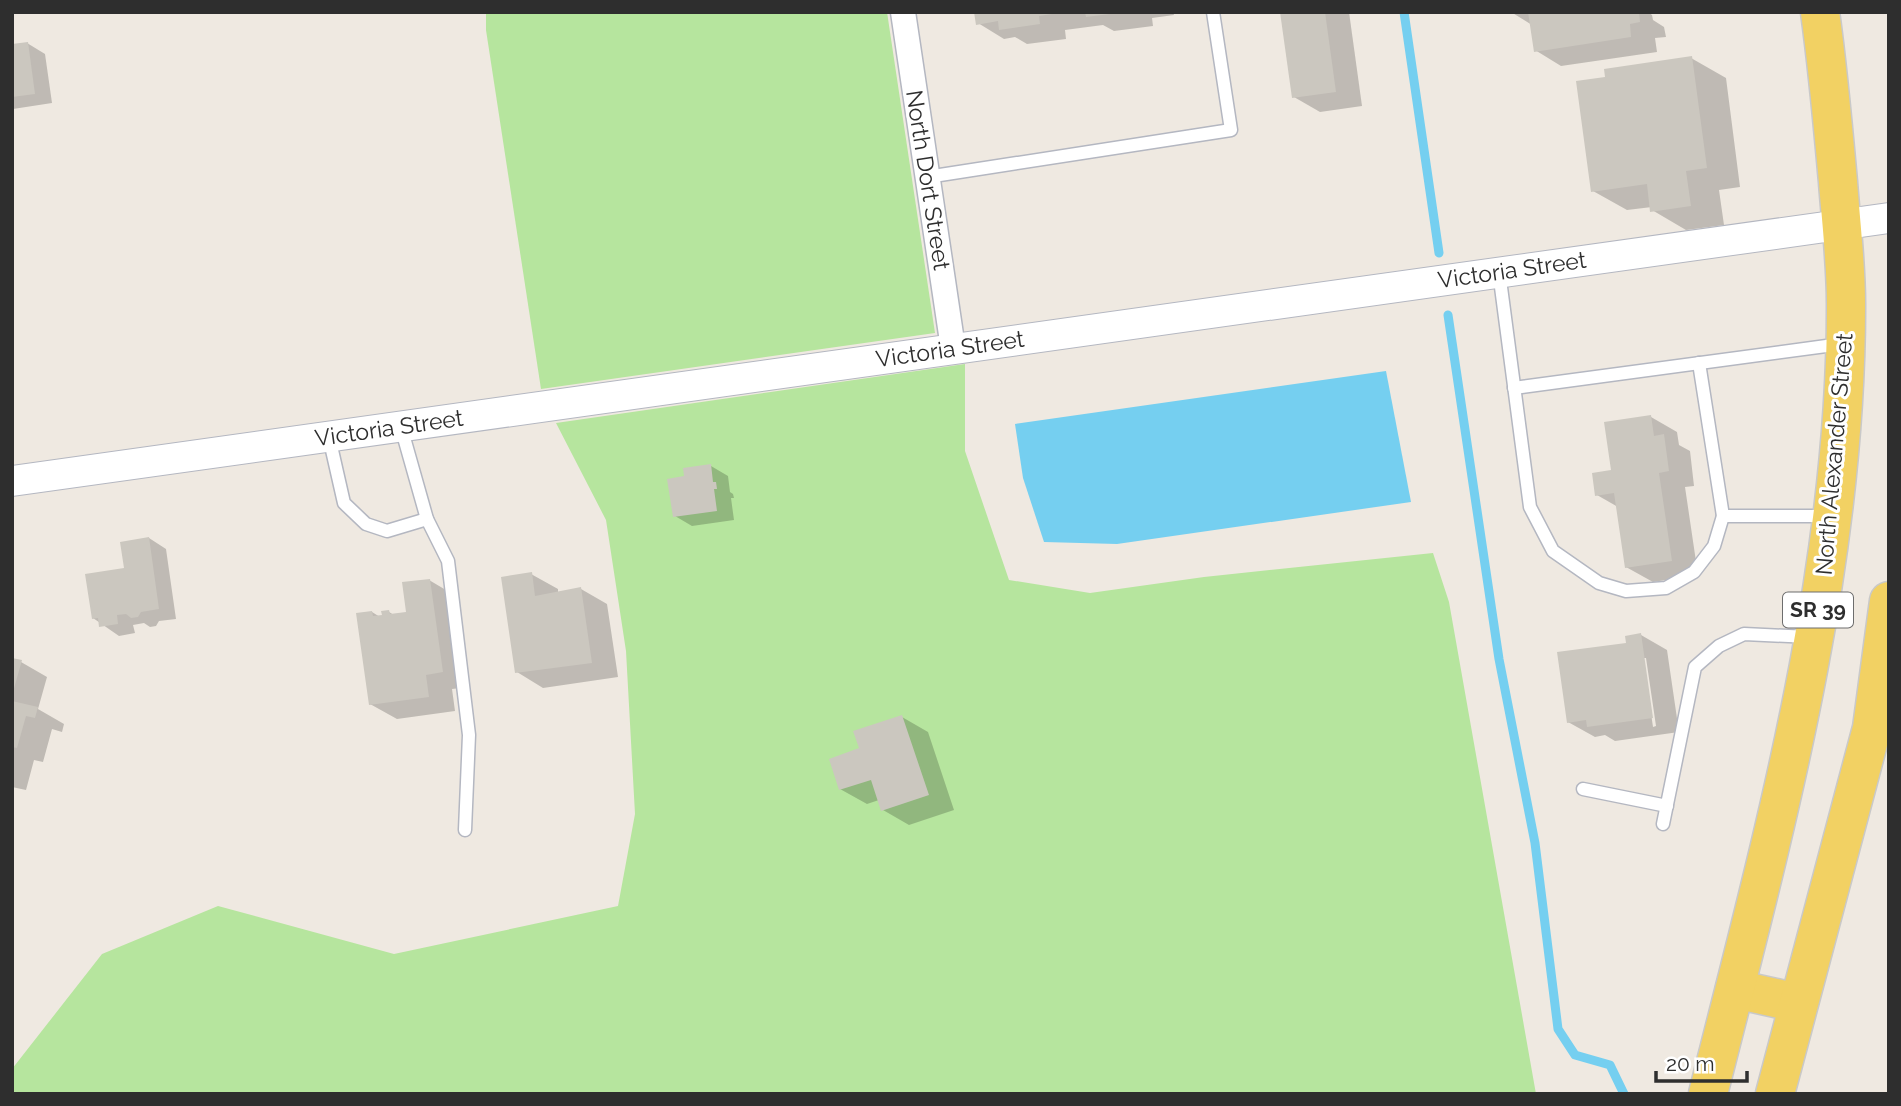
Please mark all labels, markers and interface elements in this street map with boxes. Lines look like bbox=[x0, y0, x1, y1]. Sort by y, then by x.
street label: North Dort Street bbox=[901, 88, 956, 272]
street label: Victoria Street bbox=[1436, 246, 1588, 293]
street label: Victoria Street bbox=[874, 325, 1026, 372]
street label: North Alexander Street bbox=[1809, 332, 1858, 576]
street label: Victoria Street bbox=[313, 404, 465, 451]
road number: SR 39 bbox=[1783, 592, 1853, 628]
scale bar bbox=[1656, 1040, 1747, 1084]
text: 20 m bbox=[1666, 1051, 1714, 1076]

